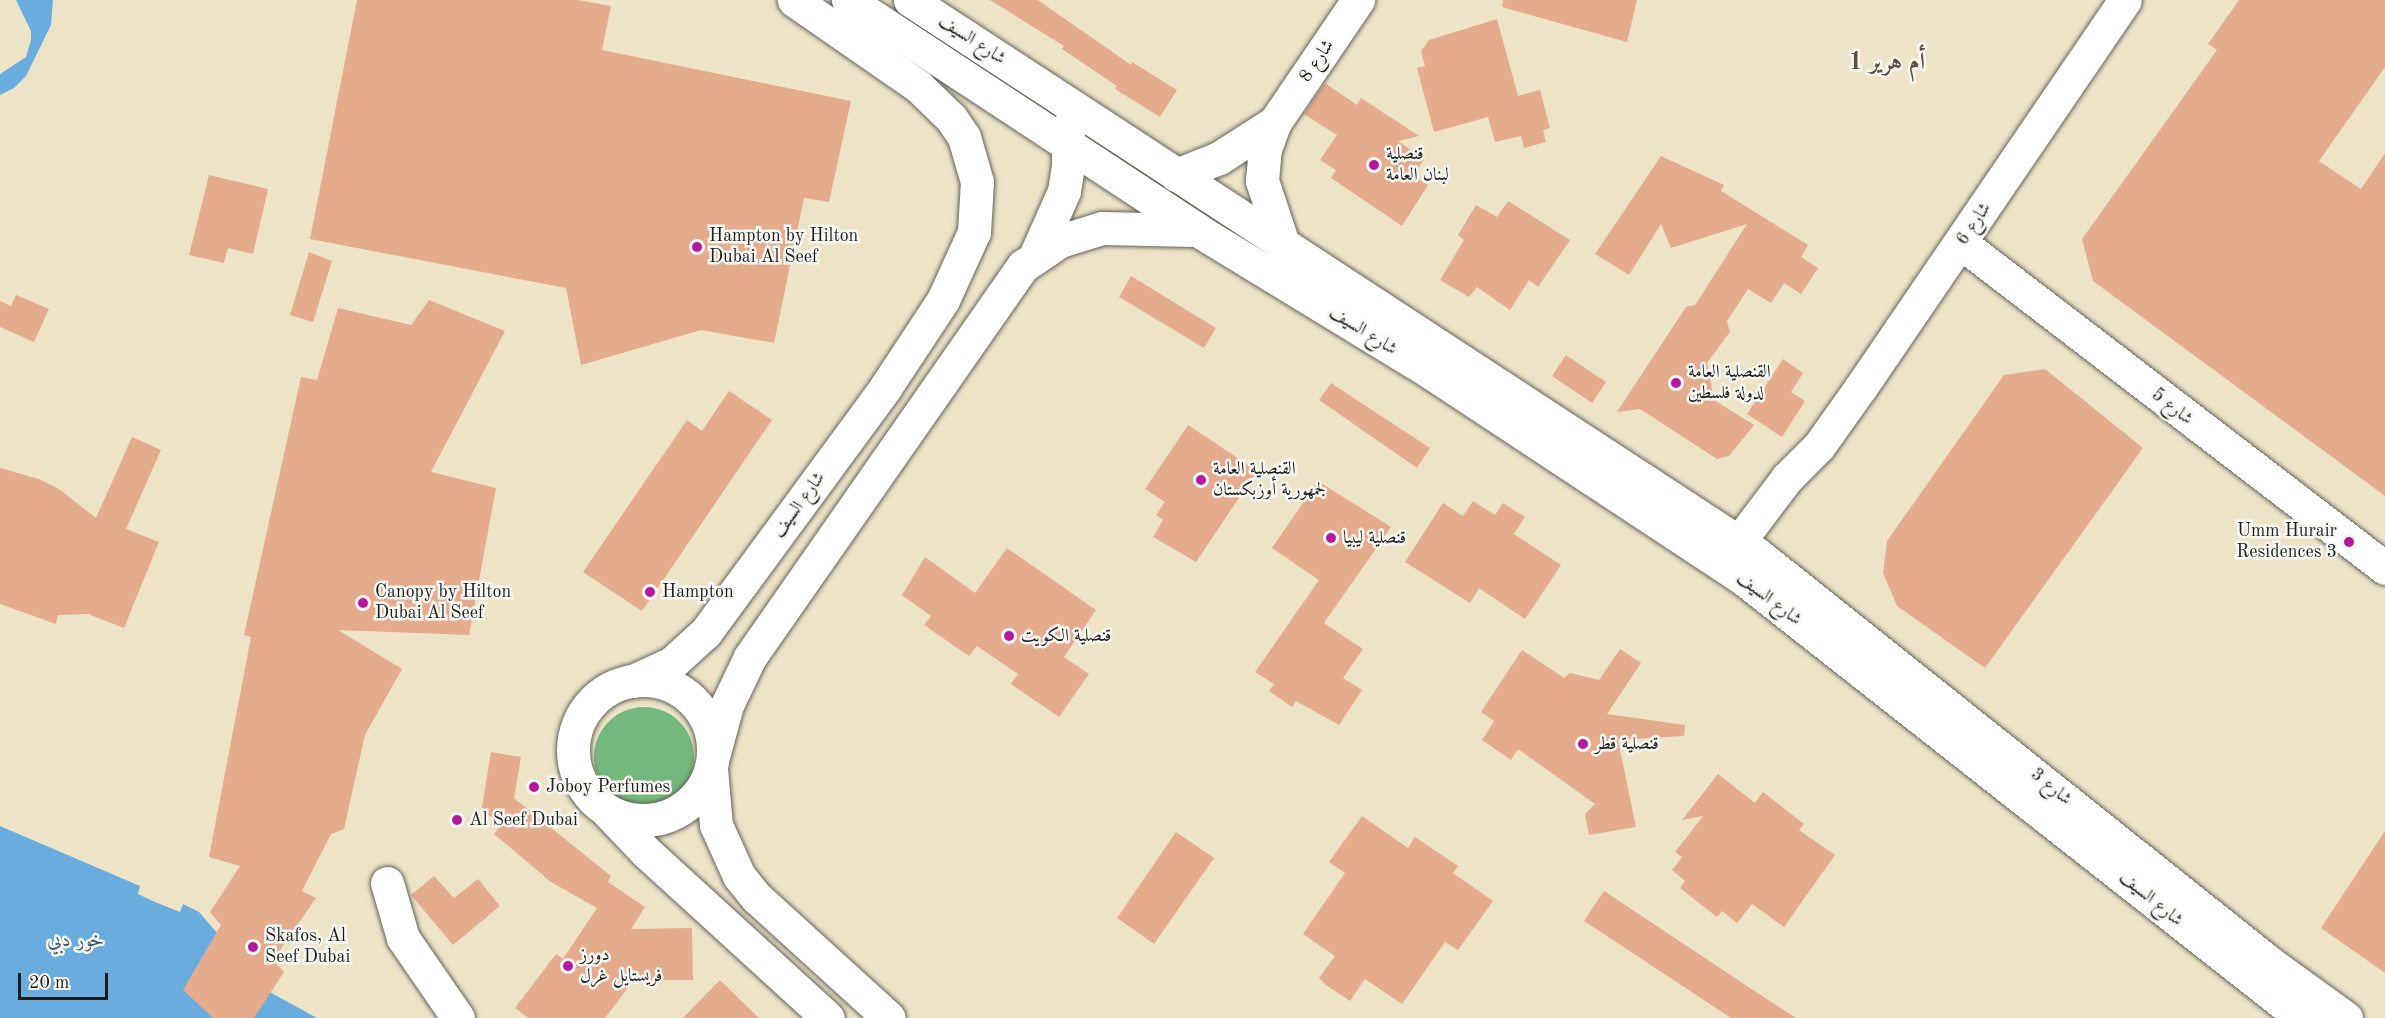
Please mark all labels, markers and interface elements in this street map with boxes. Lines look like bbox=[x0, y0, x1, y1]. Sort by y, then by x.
street label: شارع السيف bbox=[934, 10, 1010, 70]
street label: شارع 8 bbox=[1295, 36, 1339, 86]
district label: أم هرير 1 bbox=[1849, 50, 1925, 78]
place label: قنصلية لبنان العامة bbox=[1386, 144, 1449, 186]
marker: قنصلية لبنان العامة bbox=[1367, 158, 1381, 172]
street label: شارع 6 bbox=[1952, 199, 1996, 249]
place label: Hampton by Hilton Dubai Al Seef bbox=[709, 226, 858, 268]
marker: Hampton by Hilton Dubai Al Seef bbox=[690, 240, 704, 254]
street label: شارع السيف bbox=[1325, 302, 1401, 360]
place label: القنصلية العامة لدولة فلسطين bbox=[1688, 362, 1771, 404]
marker: القنصلية العامة لدولة فلسطين bbox=[1669, 376, 1683, 390]
street label: شارع 5 bbox=[2147, 384, 2197, 430]
place label: القنصلية العامة لجمهورية أوزبكستان bbox=[1213, 459, 1326, 502]
street label: شارع السيف bbox=[768, 468, 830, 542]
marker: القنصلية العامة لجمهورية أوزبكستان bbox=[1194, 473, 1208, 487]
place label: Umm Hurair Residences 3 bbox=[2236, 521, 2337, 564]
place label: قنصلية ليبيا bbox=[1343, 527, 1406, 549]
marker: قنصلية ليبيا bbox=[1324, 531, 1338, 545]
marker: Umm Hurair Residences 3 bbox=[2342, 535, 2356, 549]
street label: شارع السيف bbox=[1732, 567, 1806, 631]
place label: Hampton bbox=[662, 581, 734, 603]
place label: Canopy by Hilton Dubai Al Seef bbox=[375, 582, 511, 624]
marker: Hampton bbox=[643, 585, 657, 599]
marker: Canopy by Hilton Dubai Al Seef bbox=[356, 596, 370, 610]
place label: قنصلية الكويت bbox=[1021, 625, 1111, 647]
marker: قنصلية الكويت bbox=[1002, 629, 1016, 643]
place label: قنصلية قطر bbox=[1595, 733, 1659, 755]
marker: قنصلية قطر bbox=[1576, 737, 1590, 751]
street label: شارع 3 bbox=[2026, 764, 2076, 810]
place label: Joboy Perfumes bbox=[546, 776, 670, 798]
marker: Joboy Perfumes bbox=[527, 780, 541, 794]
place label: Al Seef Dubai bbox=[469, 809, 578, 831]
marker: Al Seef Dubai bbox=[450, 813, 464, 827]
street label: شارع السيف bbox=[2115, 867, 2187, 931]
place label: Skafos, Al Seef Dubai bbox=[265, 926, 350, 968]
water label: خور دبي bbox=[47, 929, 105, 953]
marker: Skafos, Al Seef Dubai bbox=[246, 940, 260, 954]
place label: دورز فريستايل غرل bbox=[580, 945, 662, 988]
marker: دورز فريستايل غرل bbox=[561, 959, 575, 973]
scale bar bbox=[21, 961, 111, 999]
text: 20 m bbox=[29, 974, 69, 992]

